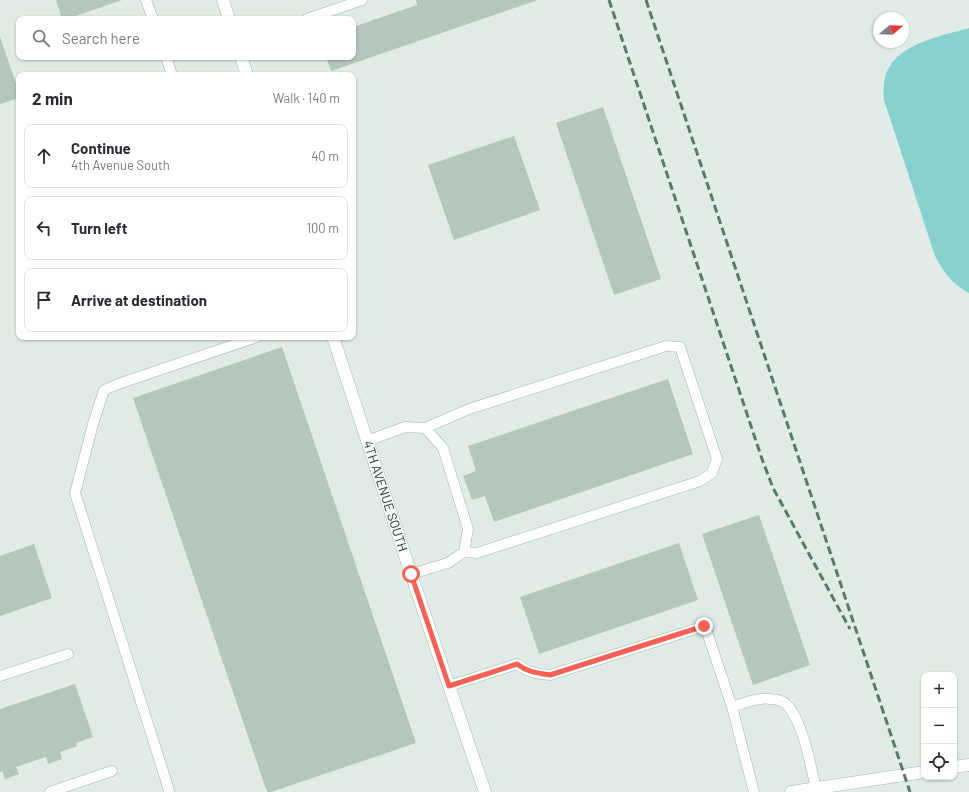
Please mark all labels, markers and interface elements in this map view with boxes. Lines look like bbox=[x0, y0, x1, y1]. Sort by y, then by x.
north arrow bbox=[873, 12, 909, 48]
search box bbox=[16, 16, 356, 60]
icon: search bbox=[30, 27, 52, 49]
text: Search here bbox=[62, 29, 140, 47]
text: 2 min bbox=[32, 88, 73, 108]
text: Walk · 140 m bbox=[273, 90, 340, 106]
text: Continue bbox=[71, 139, 131, 157]
icon: ahead bbox=[33, 145, 55, 167]
text: 40 m bbox=[311, 148, 339, 164]
text: 4th Avenue South bbox=[71, 157, 170, 173]
icon: left bbox=[33, 217, 55, 239]
text: Turn left bbox=[71, 219, 127, 237]
text: 100 m bbox=[306, 220, 339, 236]
icon: arrive bbox=[33, 289, 55, 311]
text: Arrive at destination bbox=[71, 291, 207, 309]
street label: 4TH AVENUE SOUTH bbox=[360, 438, 412, 554]
route start bbox=[402, 565, 420, 583]
route end bbox=[695, 617, 713, 635]
map controls bbox=[921, 672, 957, 780]
button: + bbox=[921, 672, 957, 708]
button: − bbox=[921, 708, 957, 744]
button: locate bbox=[921, 744, 957, 780]

